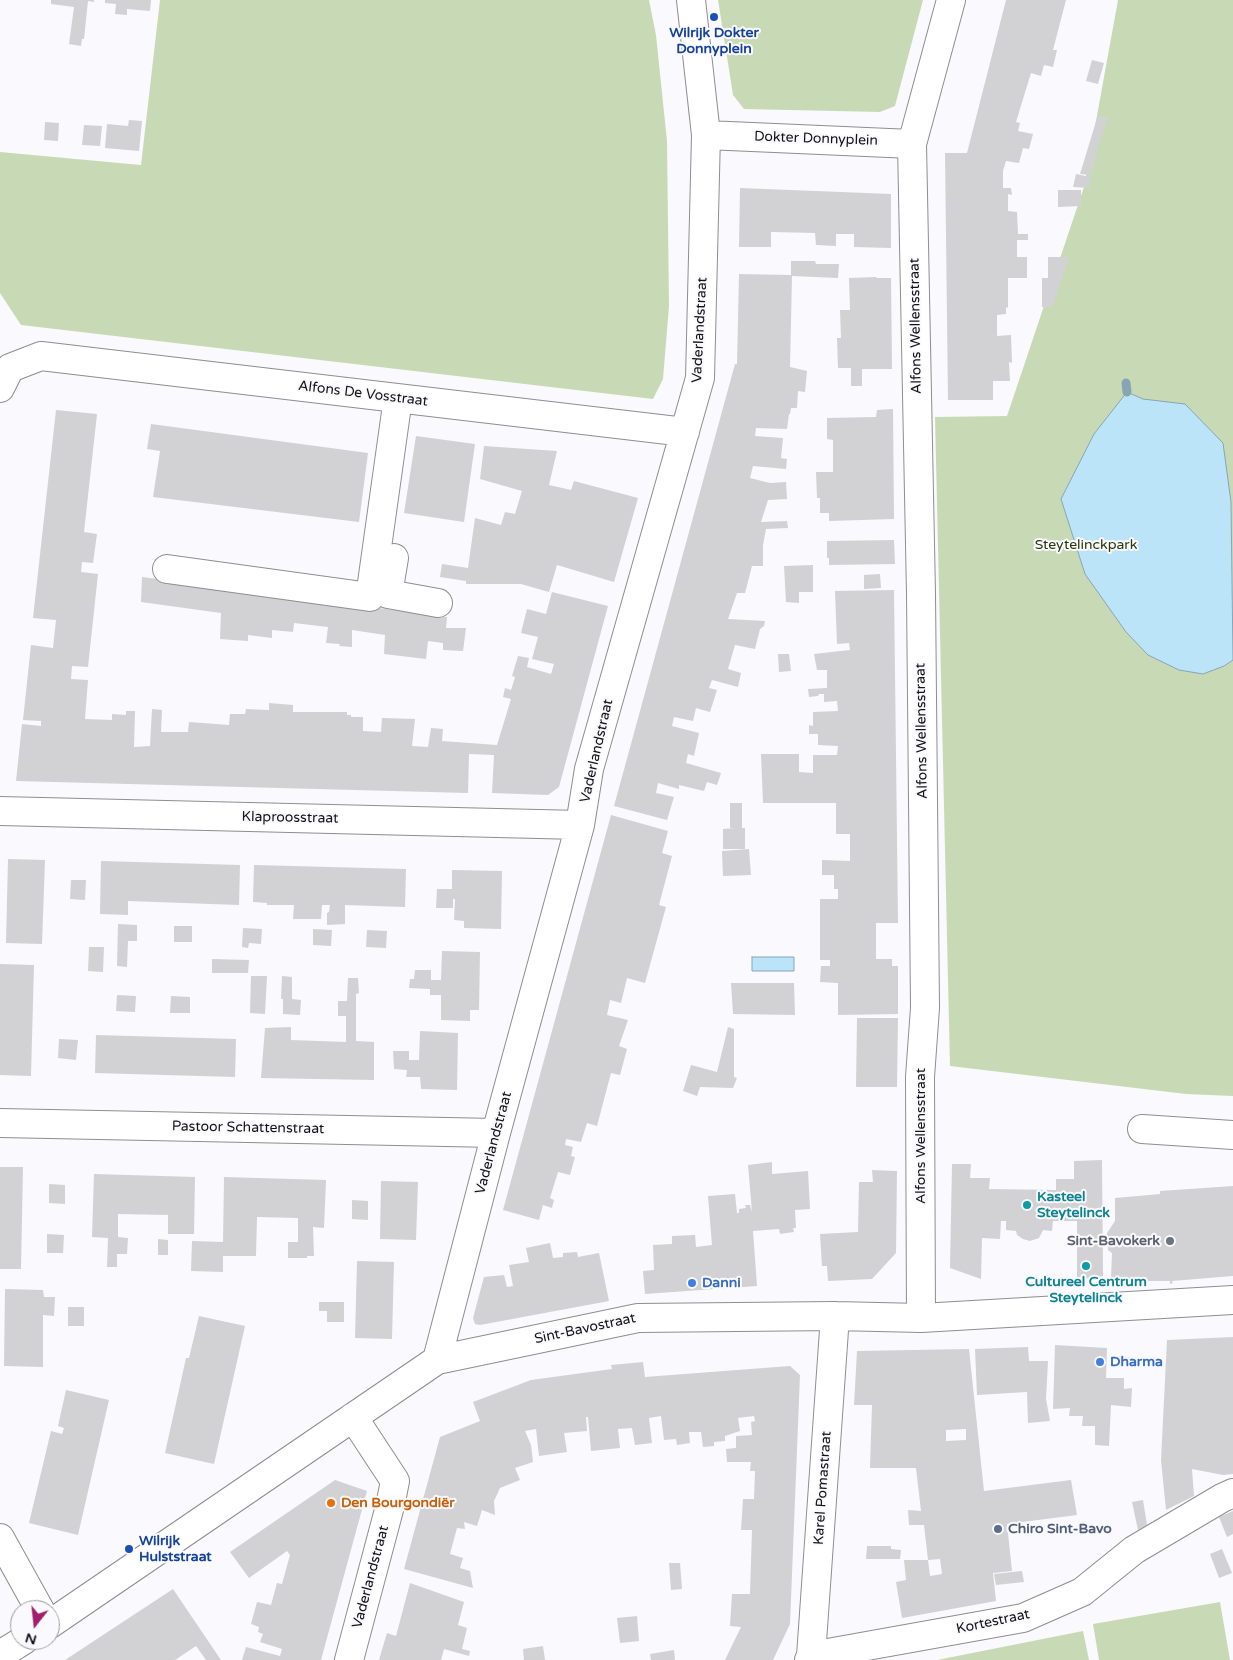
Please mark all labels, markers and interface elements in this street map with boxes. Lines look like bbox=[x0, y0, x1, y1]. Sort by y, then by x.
marker: Wilrijk Dokter Donnyplein bbox=[708, 11, 720, 23]
place label: Wilrijk Dokter Donnyplein bbox=[669, 25, 759, 58]
street label: Dokter Donnyplein bbox=[754, 128, 878, 150]
street label: Alfons Wellensstraat bbox=[906, 258, 926, 394]
street label: Vaderlandstraat bbox=[689, 277, 711, 383]
street label: Alfons De Vosstraat bbox=[297, 378, 429, 410]
park label: Steytelinckpark bbox=[1035, 537, 1137, 553]
street label: Alfons Wellensstraat bbox=[912, 663, 932, 799]
street label: Vaderlandstraat bbox=[577, 697, 617, 805]
street label: Klaproosstraat bbox=[241, 809, 339, 827]
street label: Alfons Wellensstraat bbox=[913, 1068, 929, 1204]
street label: Vaderlandstraat bbox=[472, 1090, 516, 1196]
street label: Pastoor Schattenstraat bbox=[172, 1118, 324, 1138]
place label: Kasteel Steytelinck bbox=[1037, 1189, 1110, 1222]
marker: Kasteel Steytelinck bbox=[1021, 1199, 1033, 1211]
place label: Sint-Bavokerk bbox=[1067, 1233, 1160, 1249]
marker: Sint-Bavokerk bbox=[1164, 1235, 1176, 1247]
marker: Cultureel Centrum Steytelinck bbox=[1080, 1260, 1092, 1272]
place label: Cultureel Centrum Steytelinck bbox=[1025, 1274, 1147, 1306]
place label: Danni bbox=[702, 1275, 741, 1291]
marker: Danni bbox=[686, 1277, 698, 1289]
street label: Sint-Bavostraat bbox=[533, 1310, 637, 1348]
place label: Dharma bbox=[1110, 1354, 1163, 1370]
marker: Dharma bbox=[1094, 1356, 1106, 1368]
street label: Karel Pomastraat bbox=[811, 1430, 835, 1546]
place label: Den Bourgondiër bbox=[341, 1495, 455, 1511]
marker: Den Bourgondiër bbox=[325, 1497, 337, 1509]
place label: Chiro Sint-Bavo bbox=[1008, 1521, 1112, 1537]
marker: Chiro Sint-Bavo bbox=[992, 1523, 1004, 1535]
street label: Vaderlandstraat bbox=[349, 1524, 393, 1630]
place label: Wilrijk Hulststraat bbox=[139, 1533, 212, 1565]
marker: Wilrijk Hulststraat bbox=[123, 1543, 135, 1555]
north arrow bbox=[10, 1600, 60, 1650]
street label: Kortestraat bbox=[955, 1606, 1031, 1638]
text: N bbox=[23, 1629, 39, 1649]

